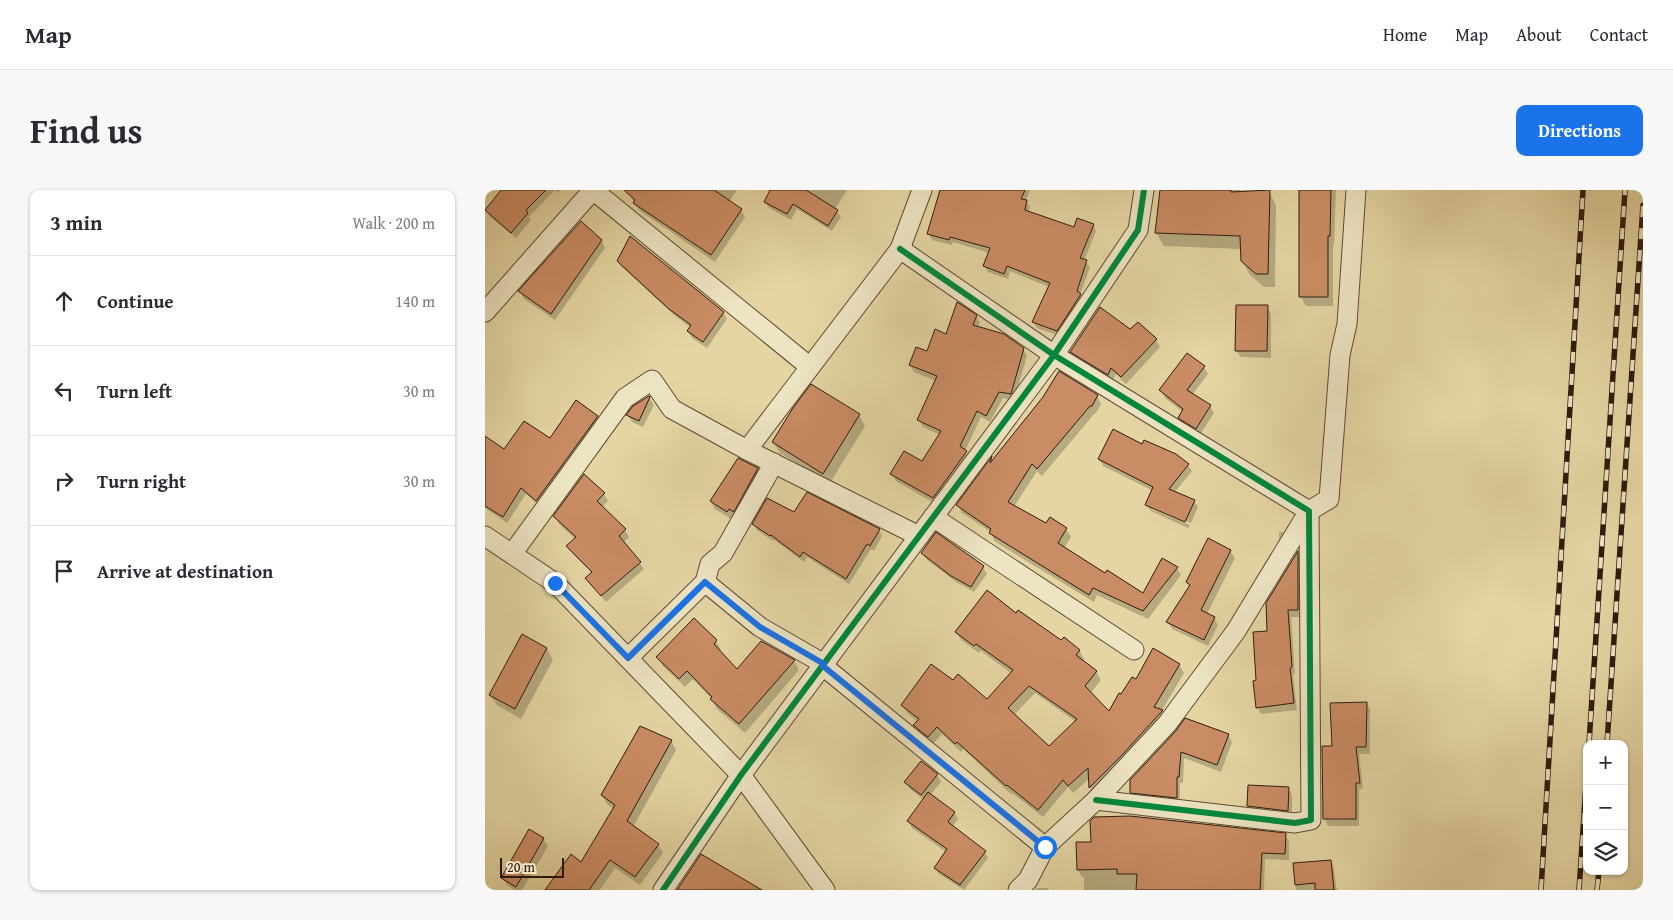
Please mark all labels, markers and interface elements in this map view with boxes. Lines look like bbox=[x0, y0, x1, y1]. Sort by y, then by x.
text: Map bbox=[25, 17, 72, 52]
text: Home bbox=[1383, 21, 1427, 48]
text: Map bbox=[1455, 21, 1488, 48]
text: About bbox=[1516, 21, 1562, 48]
text: Contact bbox=[1590, 21, 1648, 48]
text: Find us bbox=[30, 105, 143, 156]
button: Directions bbox=[1516, 105, 1643, 156]
text: 3 min bbox=[50, 207, 102, 238]
text: Walk · 200 m bbox=[352, 211, 435, 235]
icon: ahead bbox=[50, 287, 78, 315]
text: Continue bbox=[97, 287, 174, 315]
text: 140 m bbox=[395, 289, 435, 313]
icon: left bbox=[50, 377, 78, 405]
text: Turn left bbox=[97, 377, 172, 405]
text: 30 m bbox=[403, 379, 435, 403]
icon: right bbox=[50, 467, 78, 495]
text: Turn right bbox=[97, 467, 186, 495]
text: 30 m bbox=[403, 469, 435, 493]
icon: arrive bbox=[50, 557, 78, 585]
text: Arrive at destination bbox=[97, 557, 273, 585]
route end bbox=[544, 572, 567, 595]
map controls bbox=[1583, 740, 1628, 875]
button: + bbox=[1583, 740, 1628, 785]
button: − bbox=[1583, 785, 1628, 830]
button: layers bbox=[1583, 830, 1628, 875]
route start bbox=[1034, 836, 1057, 859]
scale bar bbox=[500, 855, 564, 878]
text: 20 m bbox=[507, 857, 535, 877]

